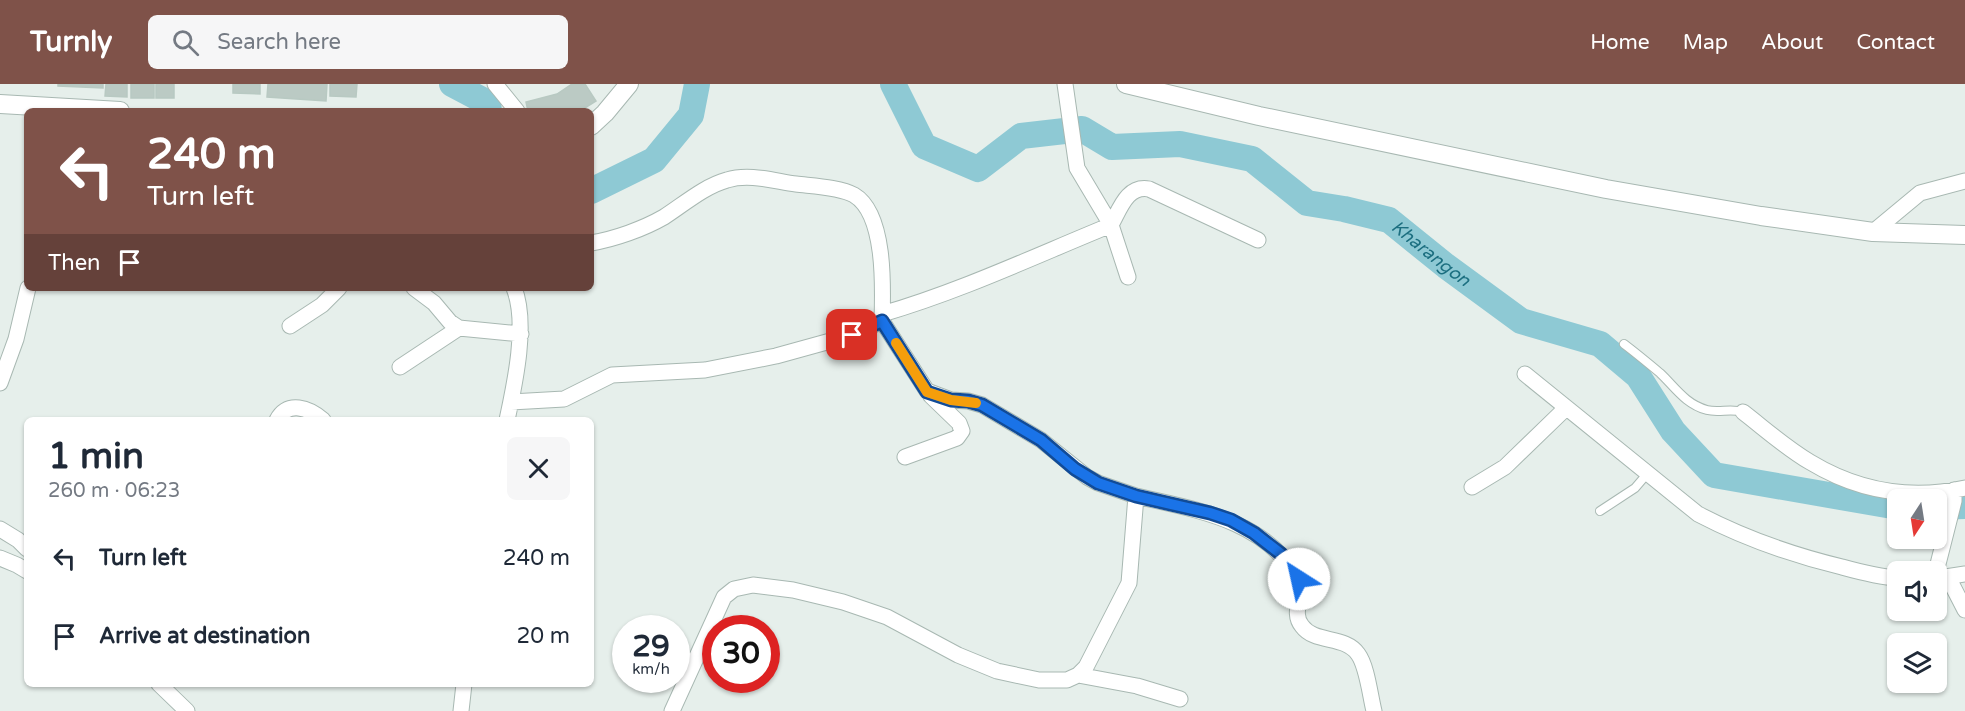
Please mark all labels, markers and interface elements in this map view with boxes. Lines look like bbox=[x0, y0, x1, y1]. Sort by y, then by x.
search box bbox=[148, 15, 568, 69]
text: Turnly bbox=[30, 25, 112, 59]
icon: search bbox=[169, 26, 202, 59]
text: Search here bbox=[217, 29, 341, 55]
text: Home bbox=[1590, 30, 1650, 55]
text: Map bbox=[1683, 30, 1728, 55]
text: About bbox=[1761, 30, 1823, 55]
text: Contact bbox=[1856, 30, 1935, 55]
text: 240 m bbox=[147, 129, 276, 180]
icon: left bbox=[48, 132, 126, 210]
text: Turn left bbox=[147, 180, 254, 213]
water label: Kharangon bbox=[1387, 215, 1476, 292]
icon: arrive bbox=[113, 246, 146, 279]
text: Then bbox=[48, 250, 101, 276]
pin bbox=[826, 309, 877, 360]
icon: arrive bbox=[835, 318, 868, 351]
text: 1 min bbox=[48, 435, 144, 478]
button: close bbox=[507, 437, 570, 500]
text: 260 m · 06:23 bbox=[48, 479, 180, 503]
north arrow bbox=[1887, 489, 1947, 549]
map controls bbox=[1887, 489, 1947, 693]
icon: left bbox=[48, 542, 81, 575]
text: Turn left bbox=[99, 545, 187, 571]
text: 240 m bbox=[503, 545, 570, 571]
position arrow bbox=[1267, 547, 1331, 611]
button: sound bbox=[1887, 561, 1947, 621]
speed limit sign: 30 bbox=[702, 615, 780, 693]
icon: arrive bbox=[48, 620, 81, 653]
text: Arrive at destination bbox=[99, 623, 310, 649]
text: 20 m bbox=[516, 623, 570, 649]
text: 29 bbox=[632, 628, 670, 665]
button: layers bbox=[1887, 633, 1947, 693]
text: km/h bbox=[632, 660, 670, 678]

